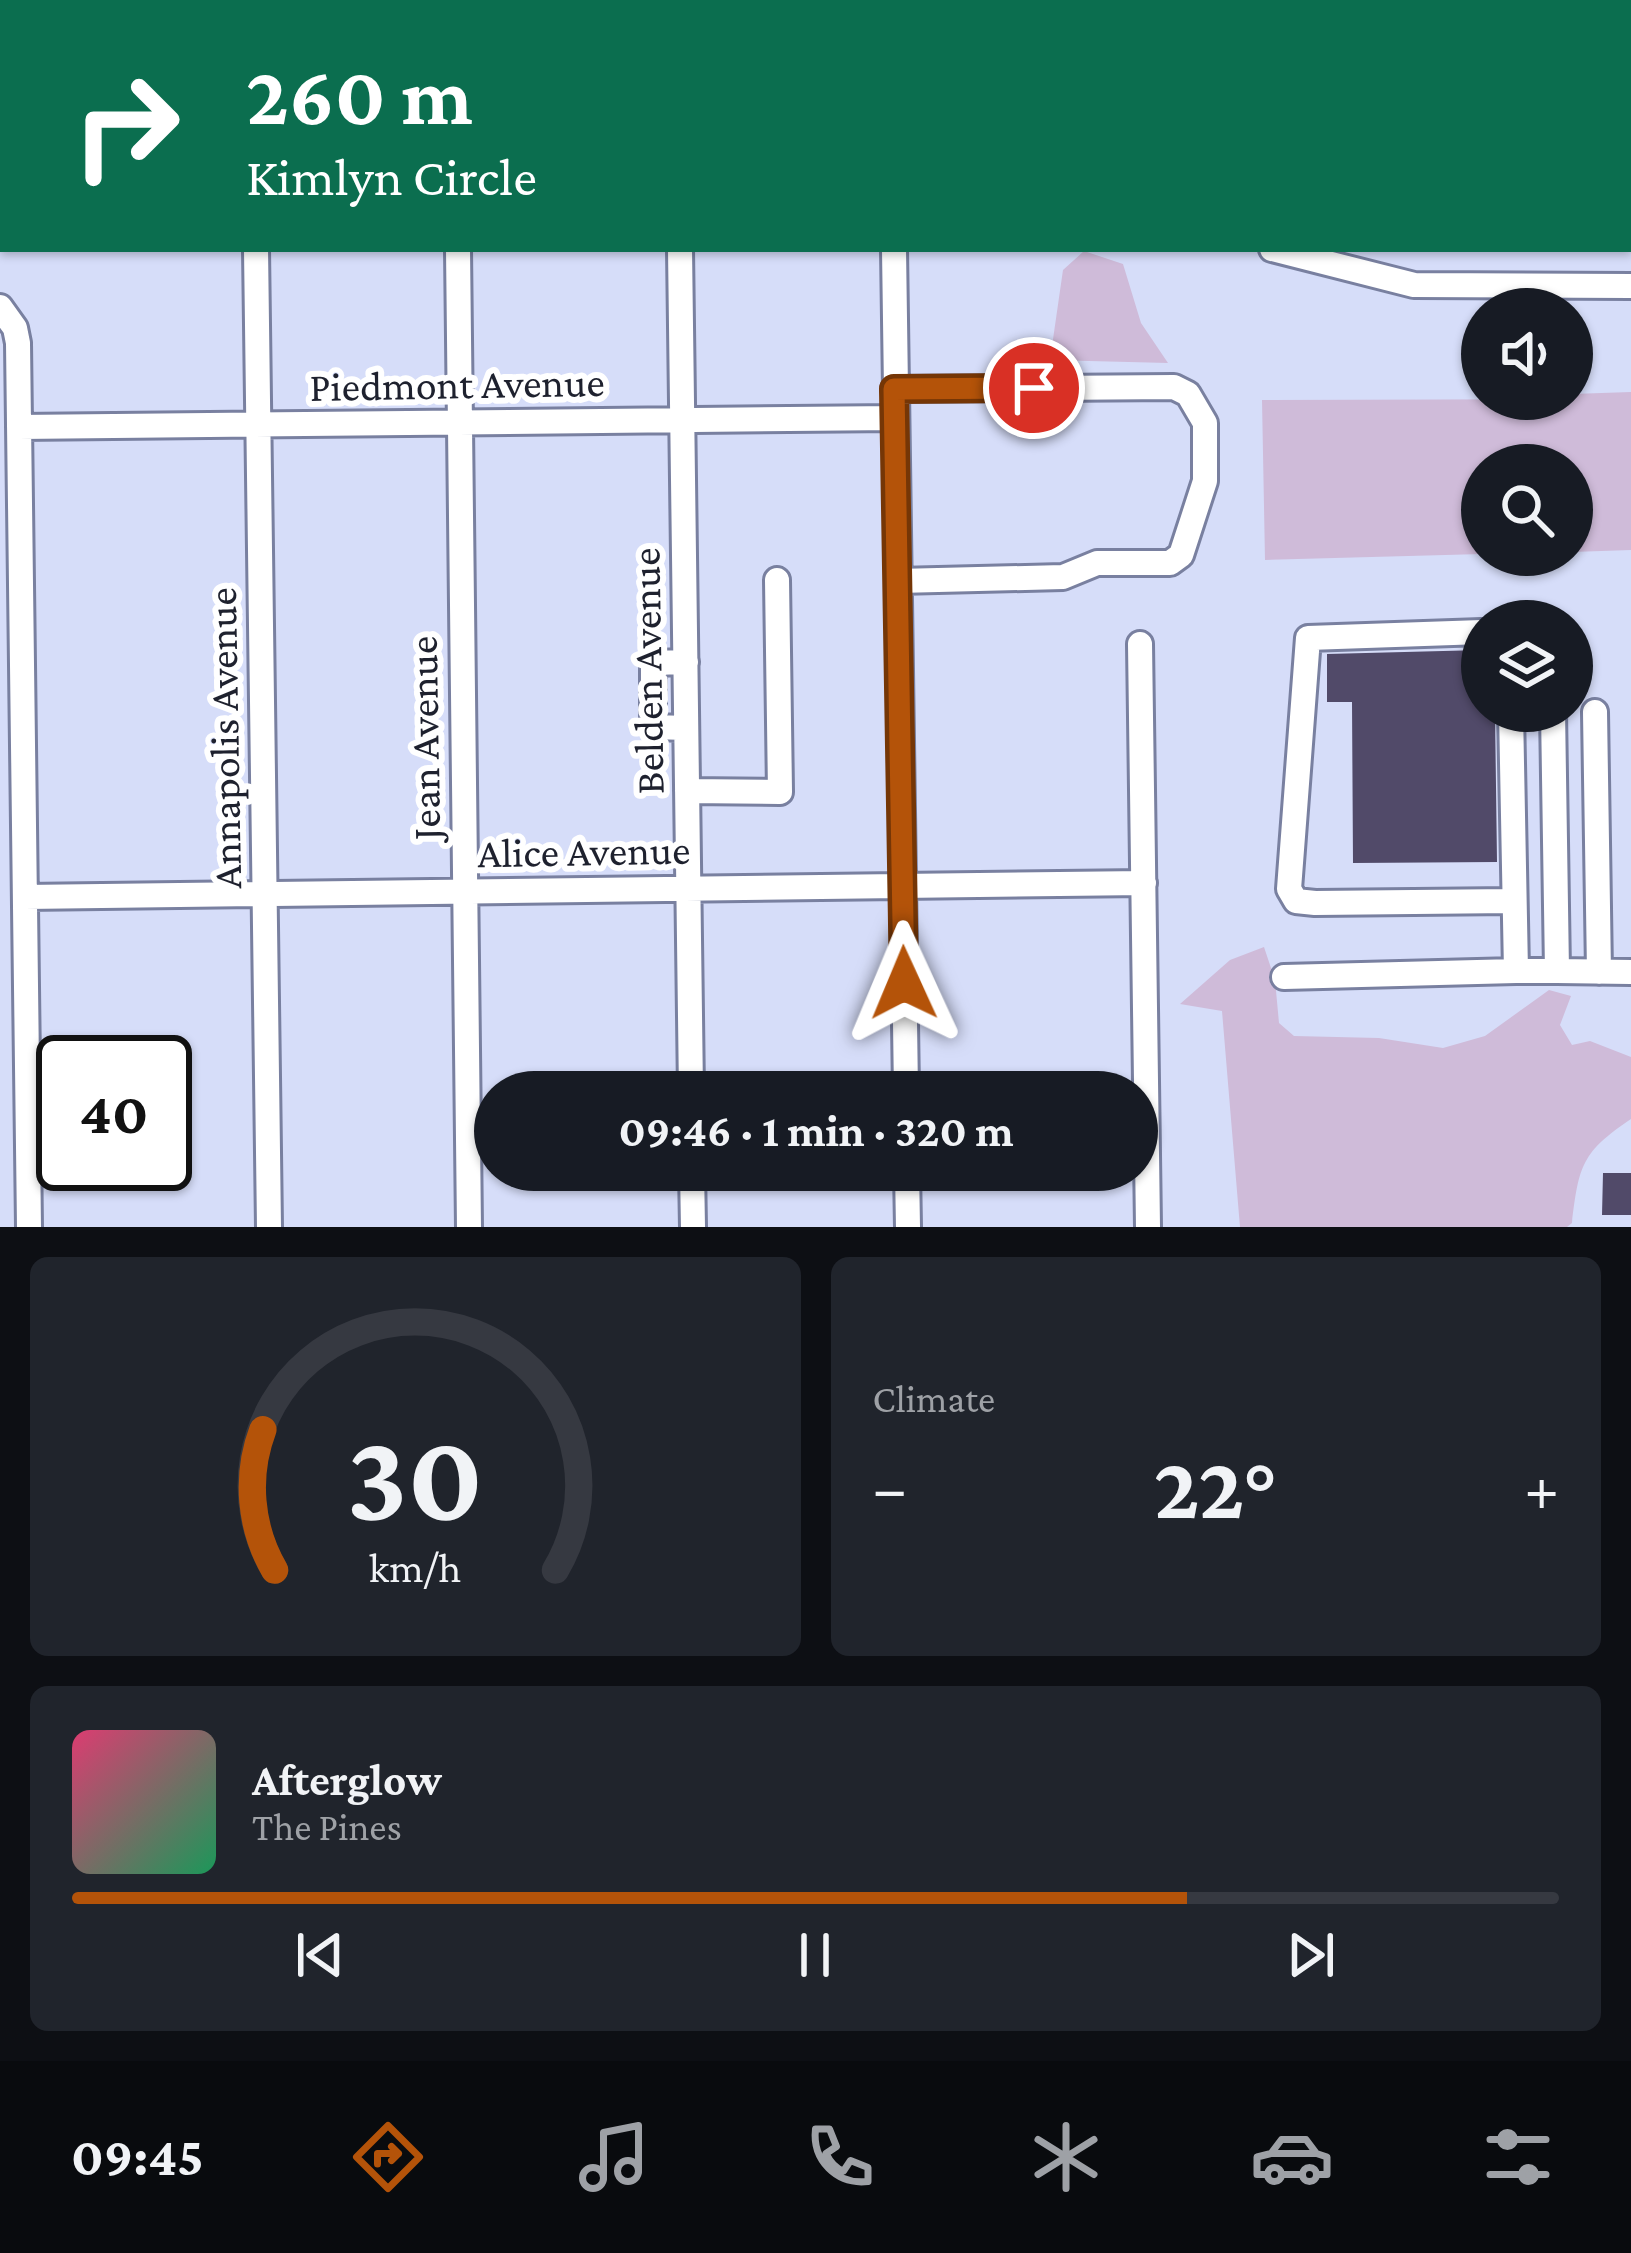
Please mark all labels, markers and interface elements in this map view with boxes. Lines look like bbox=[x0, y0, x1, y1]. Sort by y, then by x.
icon: right bbox=[48, 48, 204, 204]
text: 260 m bbox=[246, 49, 473, 142]
text: Kimlyn Circle bbox=[246, 147, 537, 207]
map controls bbox=[1461, 288, 1593, 732]
button: sound bbox=[1461, 288, 1593, 420]
pin bbox=[983, 337, 1085, 439]
icon: arrive bbox=[1001, 355, 1067, 421]
street label: Piedmont Avenue bbox=[309, 358, 605, 410]
button: search bbox=[1461, 444, 1593, 576]
street label: Belden Avenue bbox=[621, 547, 673, 795]
street label: Annapolis Avenue bbox=[198, 587, 250, 889]
button: layers bbox=[1461, 600, 1593, 732]
street label: Jean Avenue bbox=[399, 635, 449, 845]
street label: Alice Avenue bbox=[477, 826, 691, 876]
position arrow bbox=[841, 920, 967, 1046]
speed limit sign: 40 bbox=[36, 1035, 192, 1191]
text: 09:46 · 1 min · 320 m bbox=[618, 1106, 1014, 1156]
text: Climate bbox=[873, 1377, 995, 1420]
text: 30 bbox=[347, 1407, 484, 1546]
text: 22° bbox=[1154, 1437, 1278, 1537]
text: − bbox=[873, 1451, 907, 1524]
text: + bbox=[1524, 1451, 1559, 1524]
text: km/h bbox=[369, 1543, 461, 1590]
text: Afterglow bbox=[252, 1755, 442, 1805]
text: The Pines bbox=[252, 1805, 402, 1848]
icon: previous bbox=[287, 1922, 353, 1988]
icon: pause bbox=[782, 1922, 848, 1988]
icon: next bbox=[1278, 1922, 1344, 1988]
icon: directions bbox=[346, 2115, 430, 2199]
icon: music bbox=[572, 2115, 656, 2199]
icon: phone bbox=[798, 2115, 882, 2199]
icon: climate bbox=[1024, 2115, 1108, 2199]
icon: car bbox=[1250, 2115, 1334, 2199]
icon: filters bbox=[1476, 2115, 1560, 2199]
text: 09:45 bbox=[71, 2127, 204, 2187]

